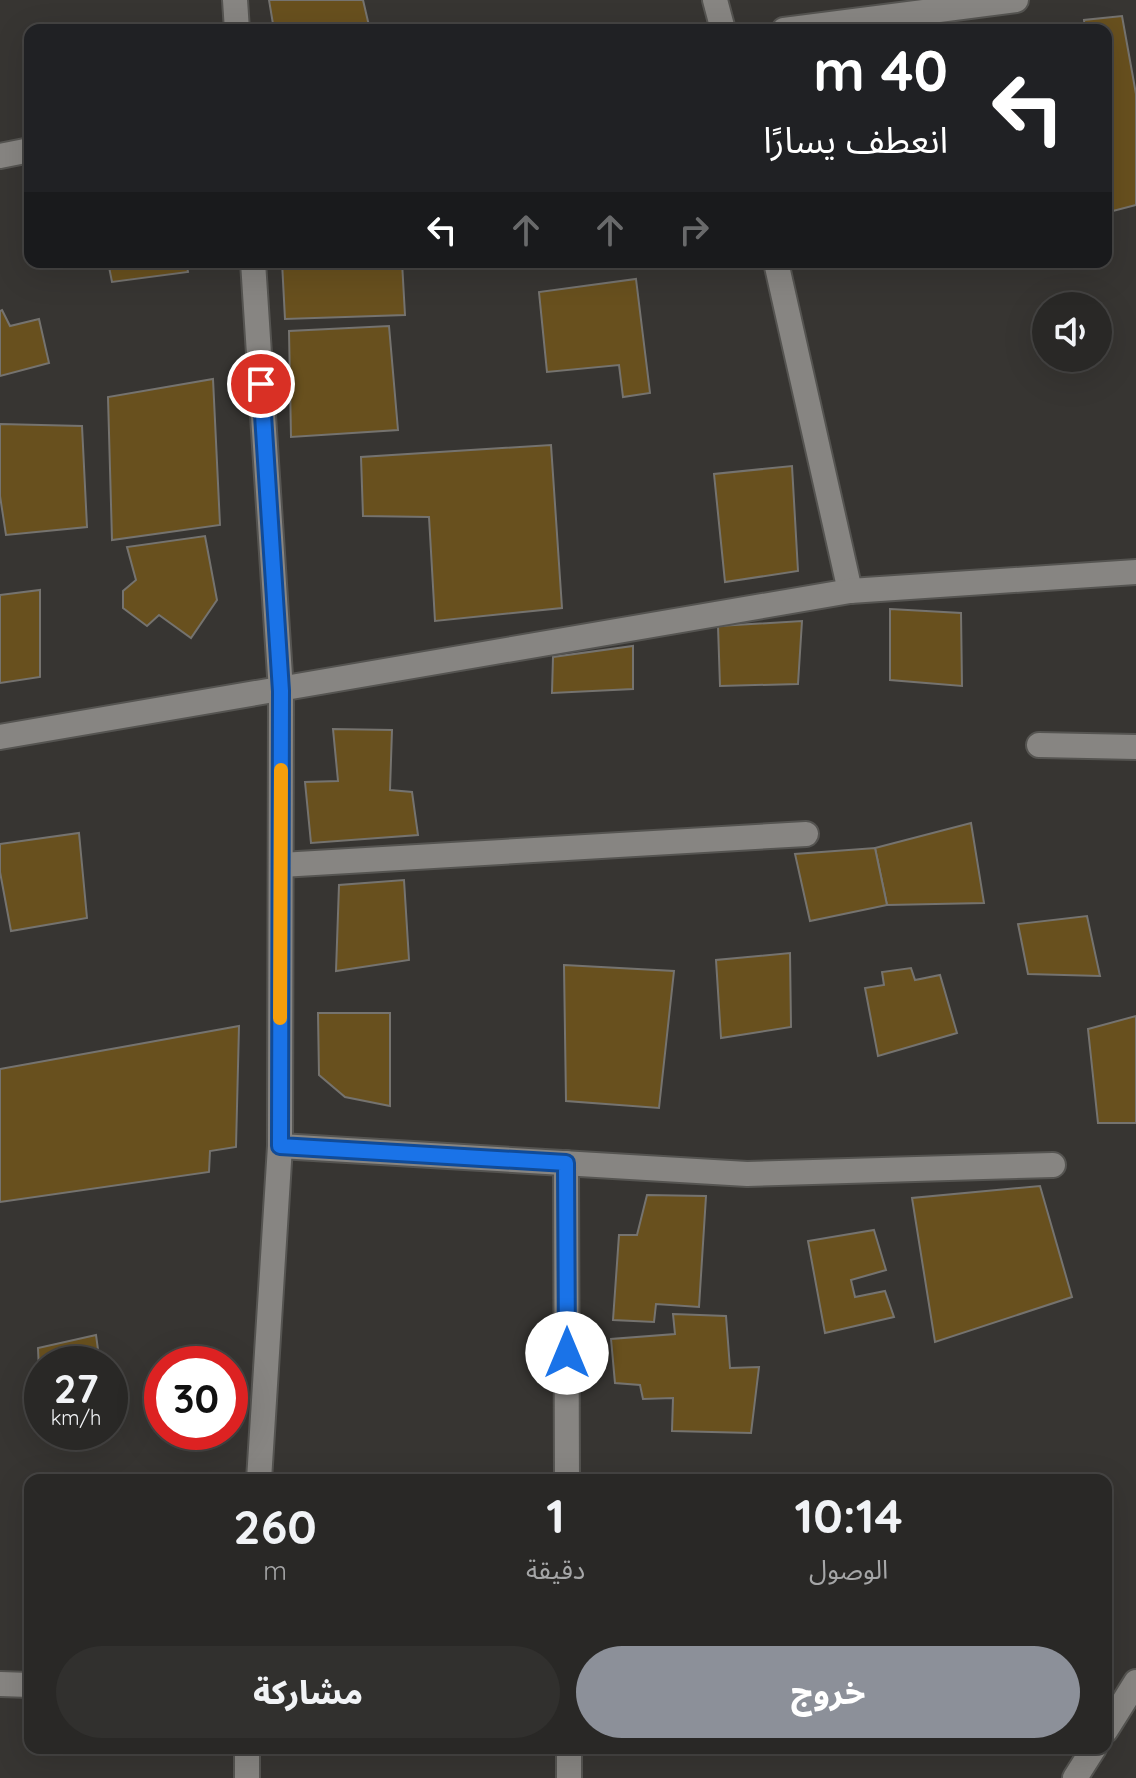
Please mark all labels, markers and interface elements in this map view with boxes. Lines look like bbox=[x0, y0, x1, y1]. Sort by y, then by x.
text: 40 m bbox=[813, 35, 948, 105]
icon: left bbox=[976, 56, 1080, 160]
text: انعطف يسارًا bbox=[763, 117, 948, 162]
icon: left bbox=[420, 208, 464, 252]
icon: ahead bbox=[504, 208, 548, 252]
icon: ahead bbox=[588, 208, 632, 252]
icon: right bbox=[672, 208, 716, 252]
map controls bbox=[1032, 292, 1112, 372]
button: sound bbox=[1032, 292, 1112, 372]
pin bbox=[227, 350, 295, 418]
icon: arrive bbox=[239, 362, 283, 406]
position arrow bbox=[525, 1311, 609, 1395]
speed limit sign: 30 bbox=[144, 1346, 248, 1450]
text: 27 bbox=[54, 1363, 98, 1413]
text: km/h bbox=[51, 1405, 101, 1430]
text: 1 bbox=[546, 1485, 565, 1545]
text: 10:14 bbox=[795, 1485, 903, 1545]
text: 260 bbox=[233, 1496, 317, 1556]
text: دقيقة bbox=[526, 1553, 585, 1586]
text: الوصول bbox=[809, 1553, 888, 1586]
text: m bbox=[263, 1554, 287, 1587]
button: مشاركة bbox=[56, 1646, 560, 1738]
button: خروج bbox=[576, 1646, 1080, 1738]

